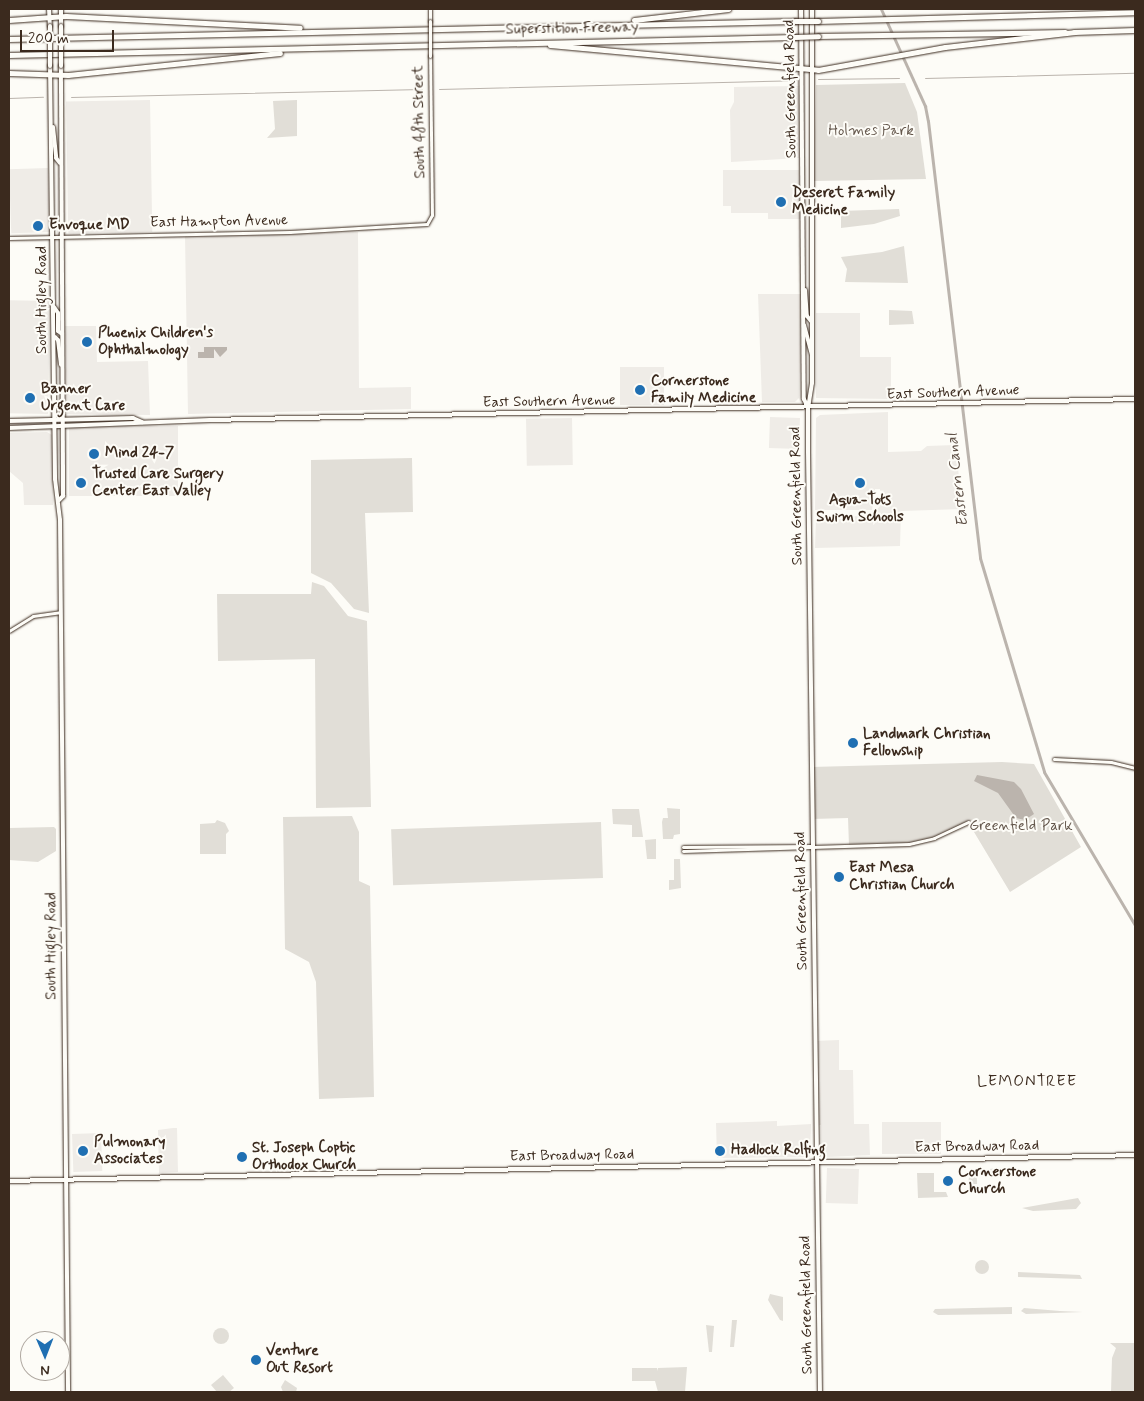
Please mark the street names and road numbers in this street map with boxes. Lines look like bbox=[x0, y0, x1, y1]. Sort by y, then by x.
street label: Superstition Freeway bbox=[506, 19, 638, 39]
street label: South Greenfield Road bbox=[781, 20, 801, 158]
street label: South 48th Street bbox=[410, 65, 430, 179]
street label: East Hampton Avenue bbox=[148, 212, 290, 232]
street label: South Higley Road bbox=[34, 246, 52, 354]
street label: East Southern Avenue bbox=[885, 382, 1021, 404]
street label: East Southern Avenue bbox=[481, 392, 617, 412]
street label: South Greenfield Road bbox=[787, 427, 807, 565]
street label: South Greenfield Road bbox=[792, 832, 812, 970]
street label: South Higley Road bbox=[43, 892, 61, 1000]
street label: East Broadway Road bbox=[915, 1137, 1039, 1157]
street label: East Broadway Road bbox=[510, 1146, 634, 1166]
street label: South Greenfield Road bbox=[797, 1236, 817, 1374]

